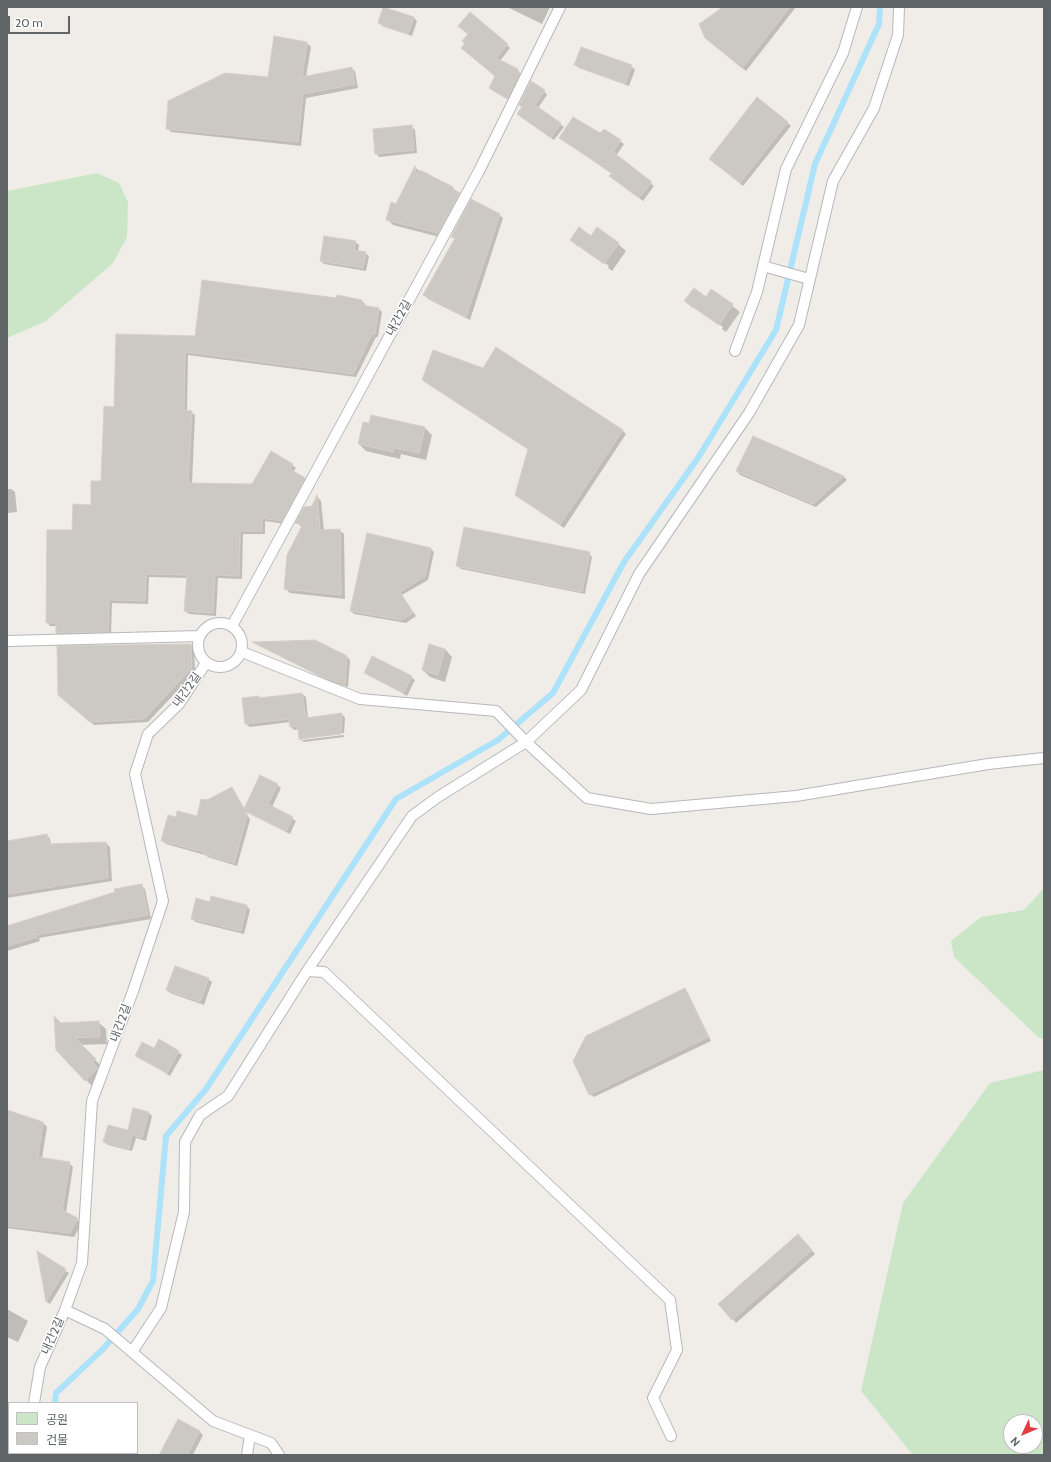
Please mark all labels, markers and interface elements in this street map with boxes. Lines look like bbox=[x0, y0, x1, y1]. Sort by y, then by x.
scale bar bbox=[10, 8, 72, 34]
text: 20 m bbox=[15, 15, 43, 30]
street label: 내간2길 bbox=[383, 297, 415, 339]
street label: 내간2길 bbox=[170, 670, 204, 710]
street label: 내간2길 bbox=[107, 1002, 135, 1044]
street label: 내간2길 bbox=[38, 1315, 68, 1357]
legend bbox=[8, 1402, 138, 1454]
text: 공원 bbox=[46, 1412, 68, 1427]
north arrow bbox=[1003, 1414, 1043, 1454]
text: 건물 bbox=[46, 1432, 68, 1447]
text: N bbox=[1007, 1434, 1023, 1449]

